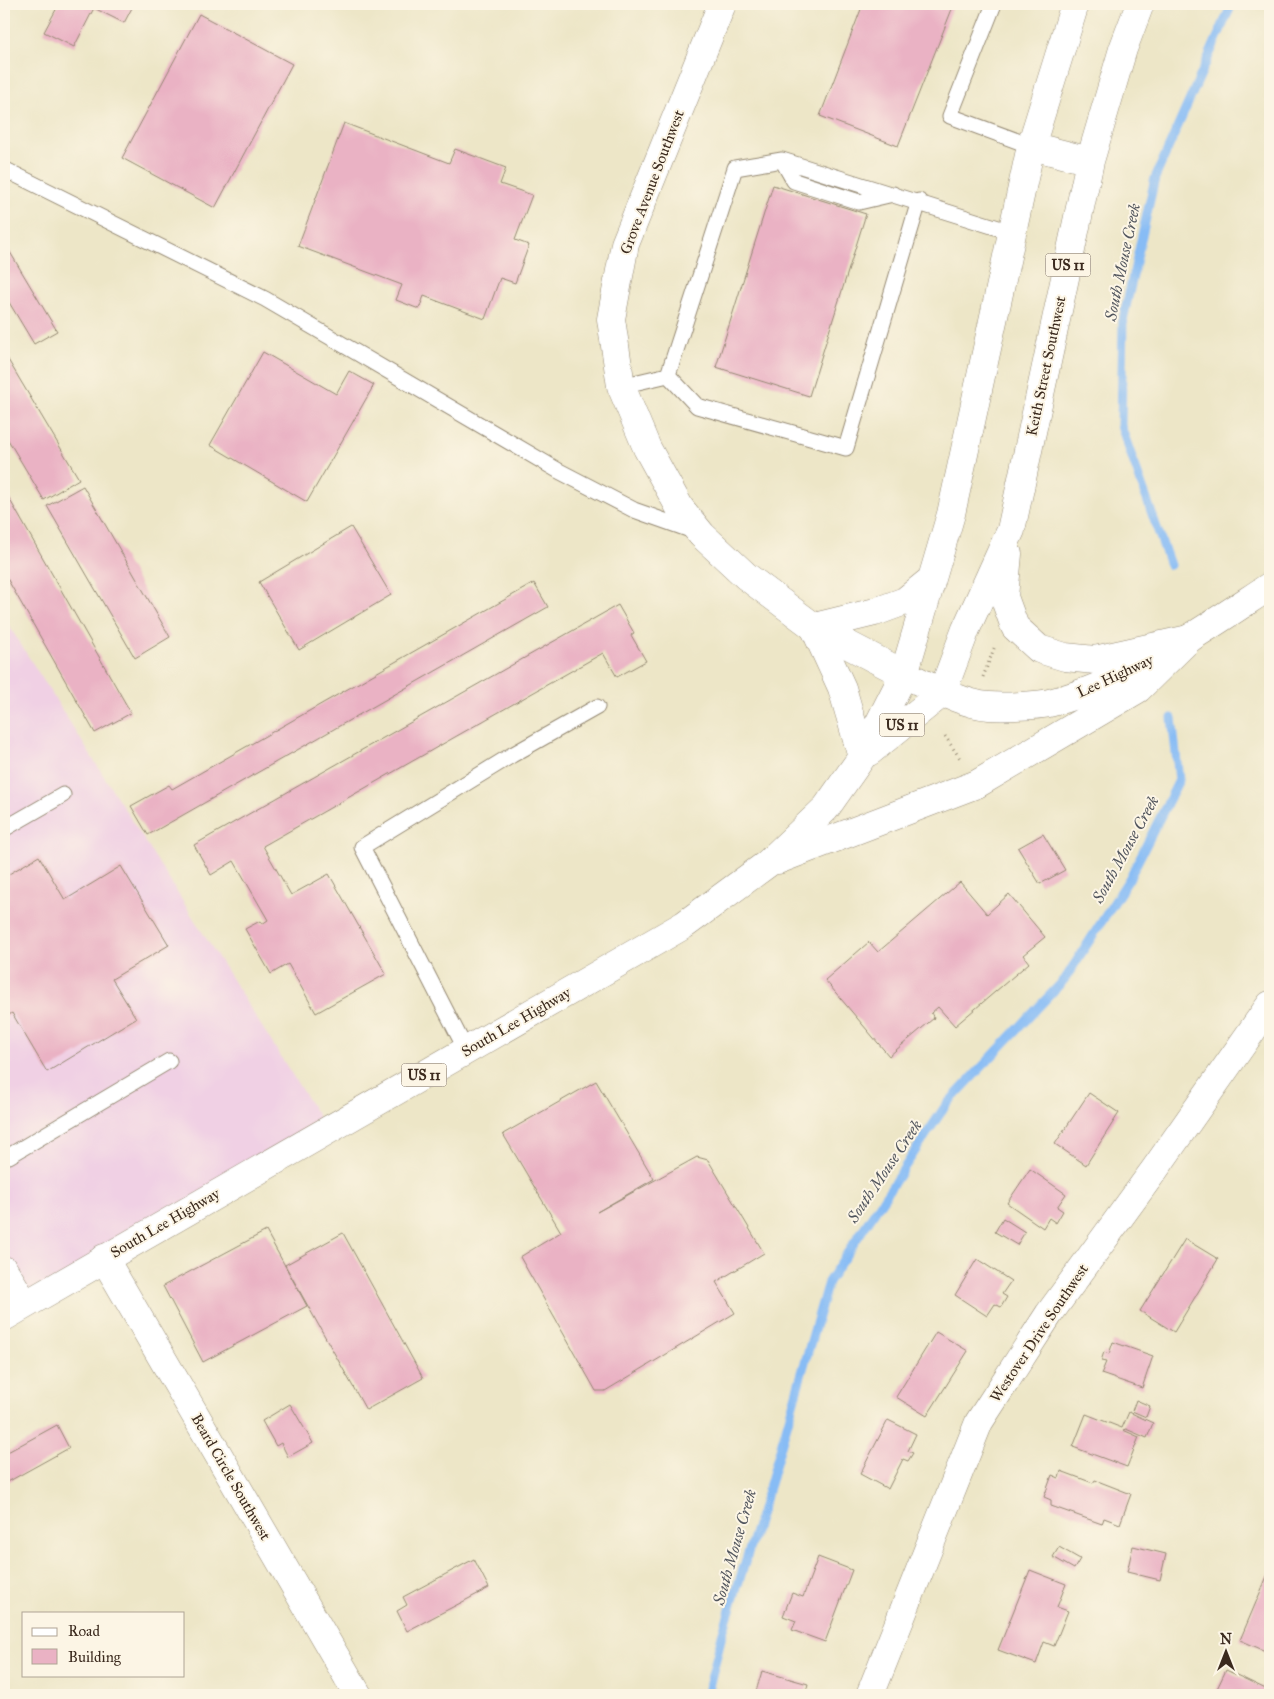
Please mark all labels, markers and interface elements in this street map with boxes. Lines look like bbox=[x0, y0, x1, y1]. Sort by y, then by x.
street label: Grove Avenue Southwest bbox=[616, 107, 688, 257]
water label: South Mouse Creek bbox=[1101, 202, 1144, 323]
road number: US 11 bbox=[1046, 254, 1090, 276]
street label: Keith Street Southwest bbox=[1022, 294, 1070, 438]
street label: Lee Highway bbox=[1074, 650, 1157, 701]
road number: US 11 bbox=[880, 714, 924, 736]
water label: South Mouse Creek bbox=[1088, 792, 1163, 907]
street label: South Lee Highway bbox=[458, 983, 575, 1061]
road number: US 11 bbox=[402, 1064, 446, 1086]
water label: South Mouse Creek bbox=[843, 1116, 926, 1227]
street label: South Lee Highway bbox=[107, 1184, 224, 1262]
street label: Westover Drive Southwest bbox=[986, 1260, 1092, 1405]
street label: Beard Circle Southwest bbox=[187, 1411, 275, 1544]
water label: South Mouse Creek bbox=[709, 1487, 760, 1608]
legend bbox=[22, 1612, 185, 1676]
text: Road bbox=[68, 1622, 100, 1640]
north arrow bbox=[1202, 1626, 1252, 1676]
text: N bbox=[1220, 1631, 1232, 1648]
text: Building bbox=[68, 1648, 122, 1666]

